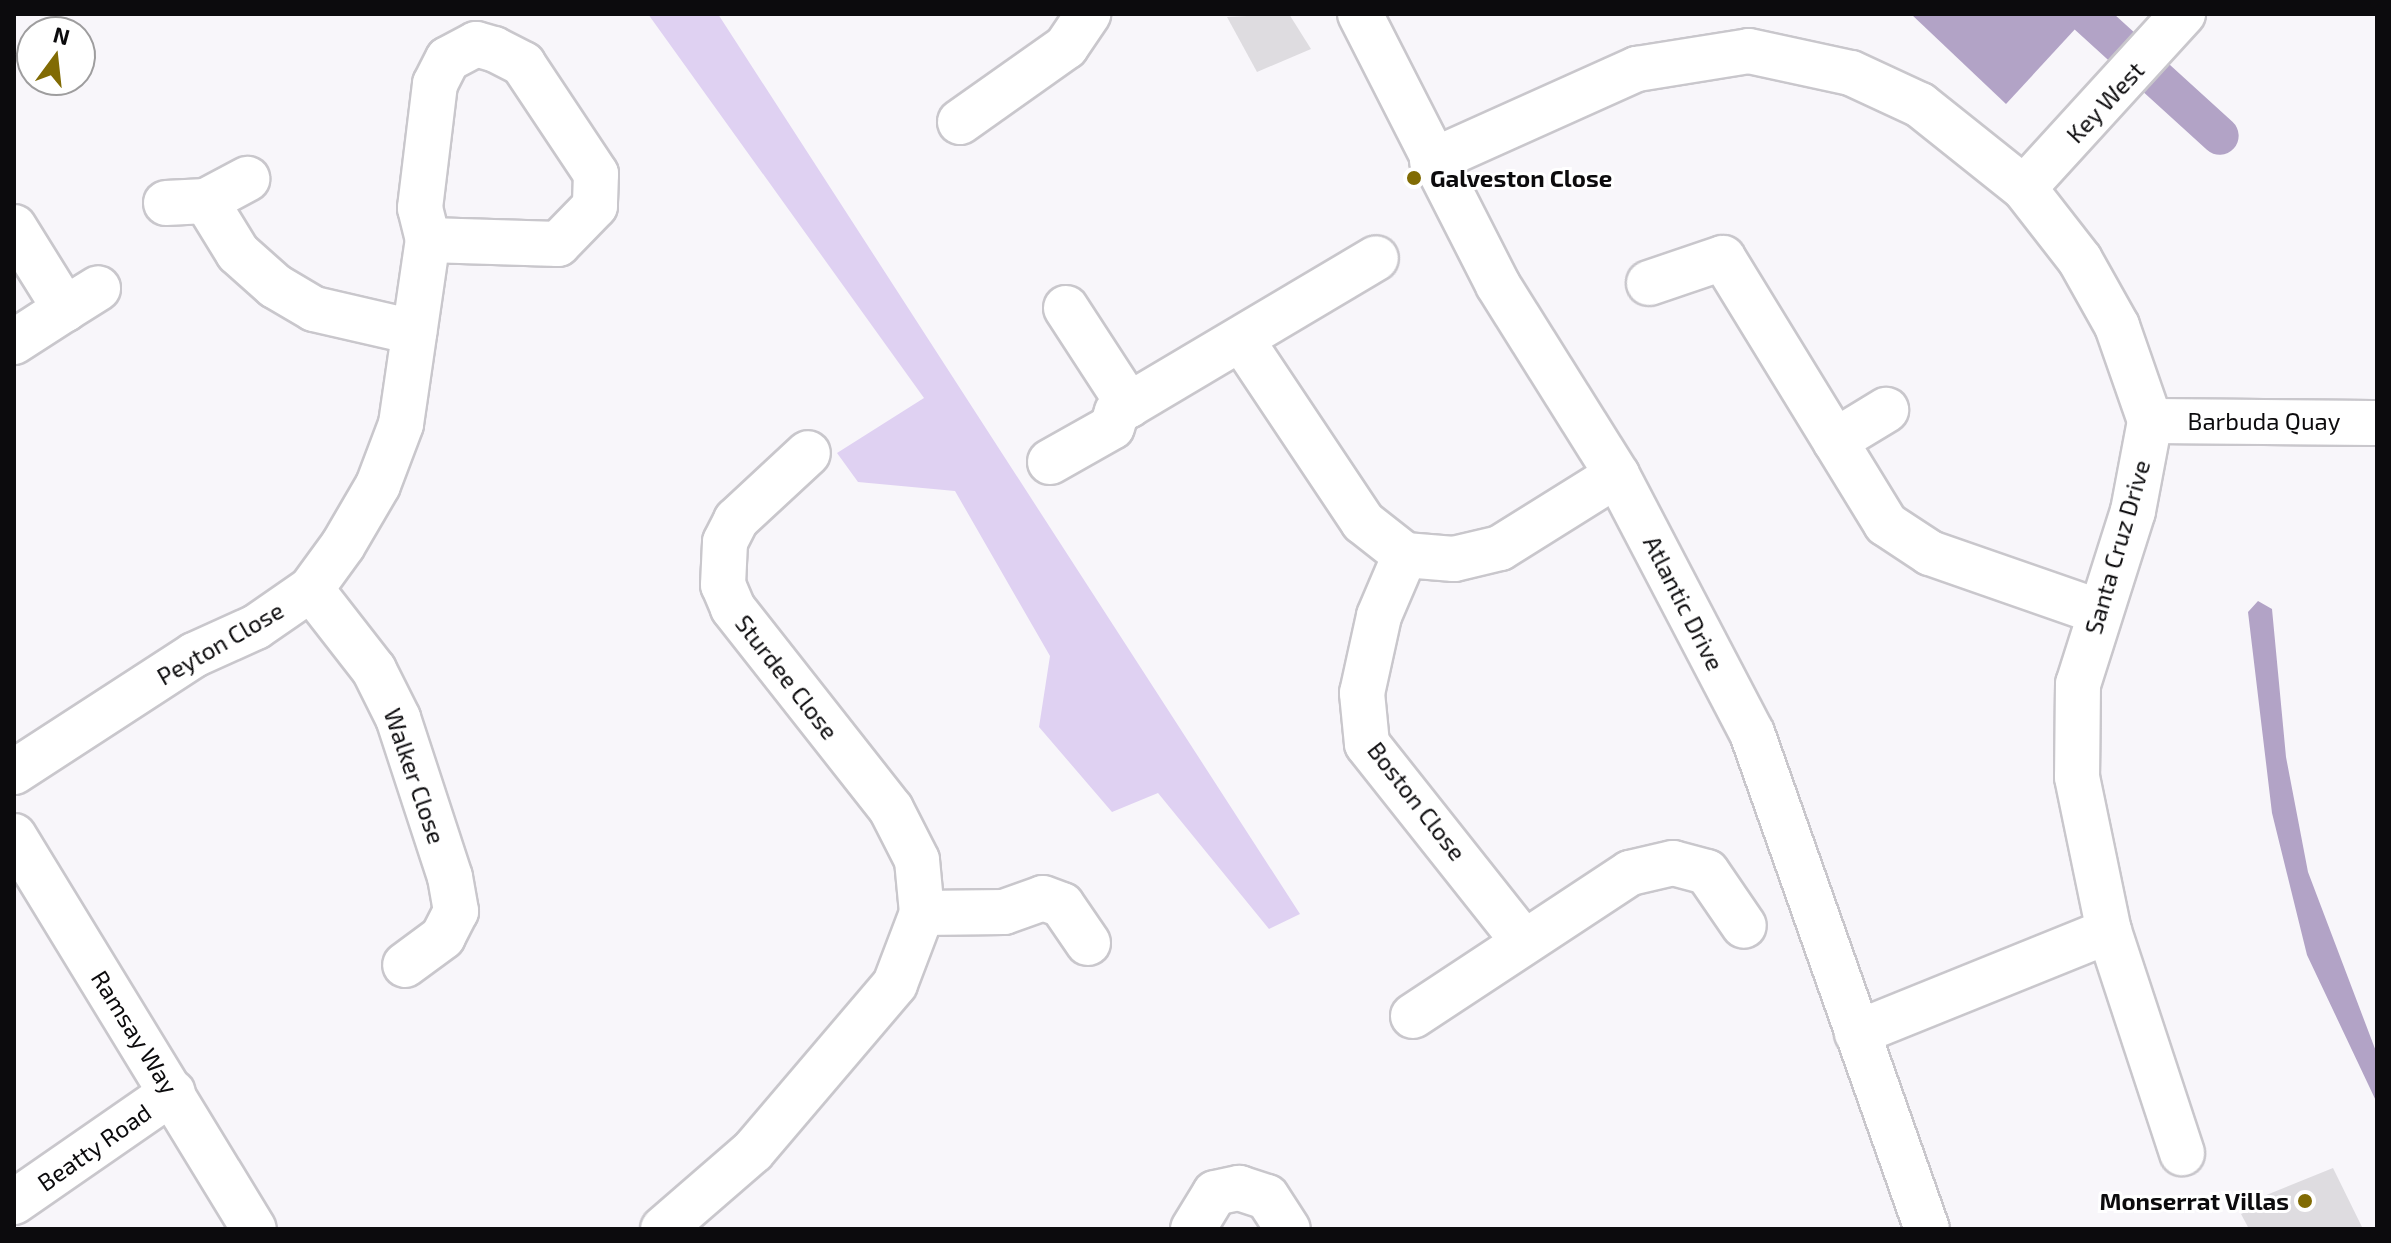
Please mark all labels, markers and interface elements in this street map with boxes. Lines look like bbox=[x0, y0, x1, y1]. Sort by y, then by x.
north arrow bbox=[16, 16, 96, 96]
text: N bbox=[51, 20, 73, 49]
street label: Key West bbox=[2060, 55, 2150, 149]
place label: Galveston Close bbox=[1430, 164, 1612, 192]
marker: Galveston Close bbox=[1405, 169, 1423, 187]
street label: Barbuda Quay bbox=[2188, 407, 2340, 435]
street label: Santa Cruz Drive bbox=[2078, 457, 2156, 637]
street label: Atlantic Drive bbox=[1638, 531, 1730, 675]
street label: Peyton Close bbox=[152, 595, 288, 691]
street label: Sturdee Close bbox=[730, 609, 844, 745]
street label: Walker Close bbox=[378, 704, 452, 848]
street label: Boston Close bbox=[1362, 736, 1472, 866]
street label: Ramsay Way bbox=[85, 965, 185, 1099]
street label: Beatty Road bbox=[31, 1097, 157, 1197]
place label: Monserrat Villas bbox=[2099, 1187, 2289, 1215]
marker: Monserrat Villas bbox=[2296, 1192, 2314, 1210]

